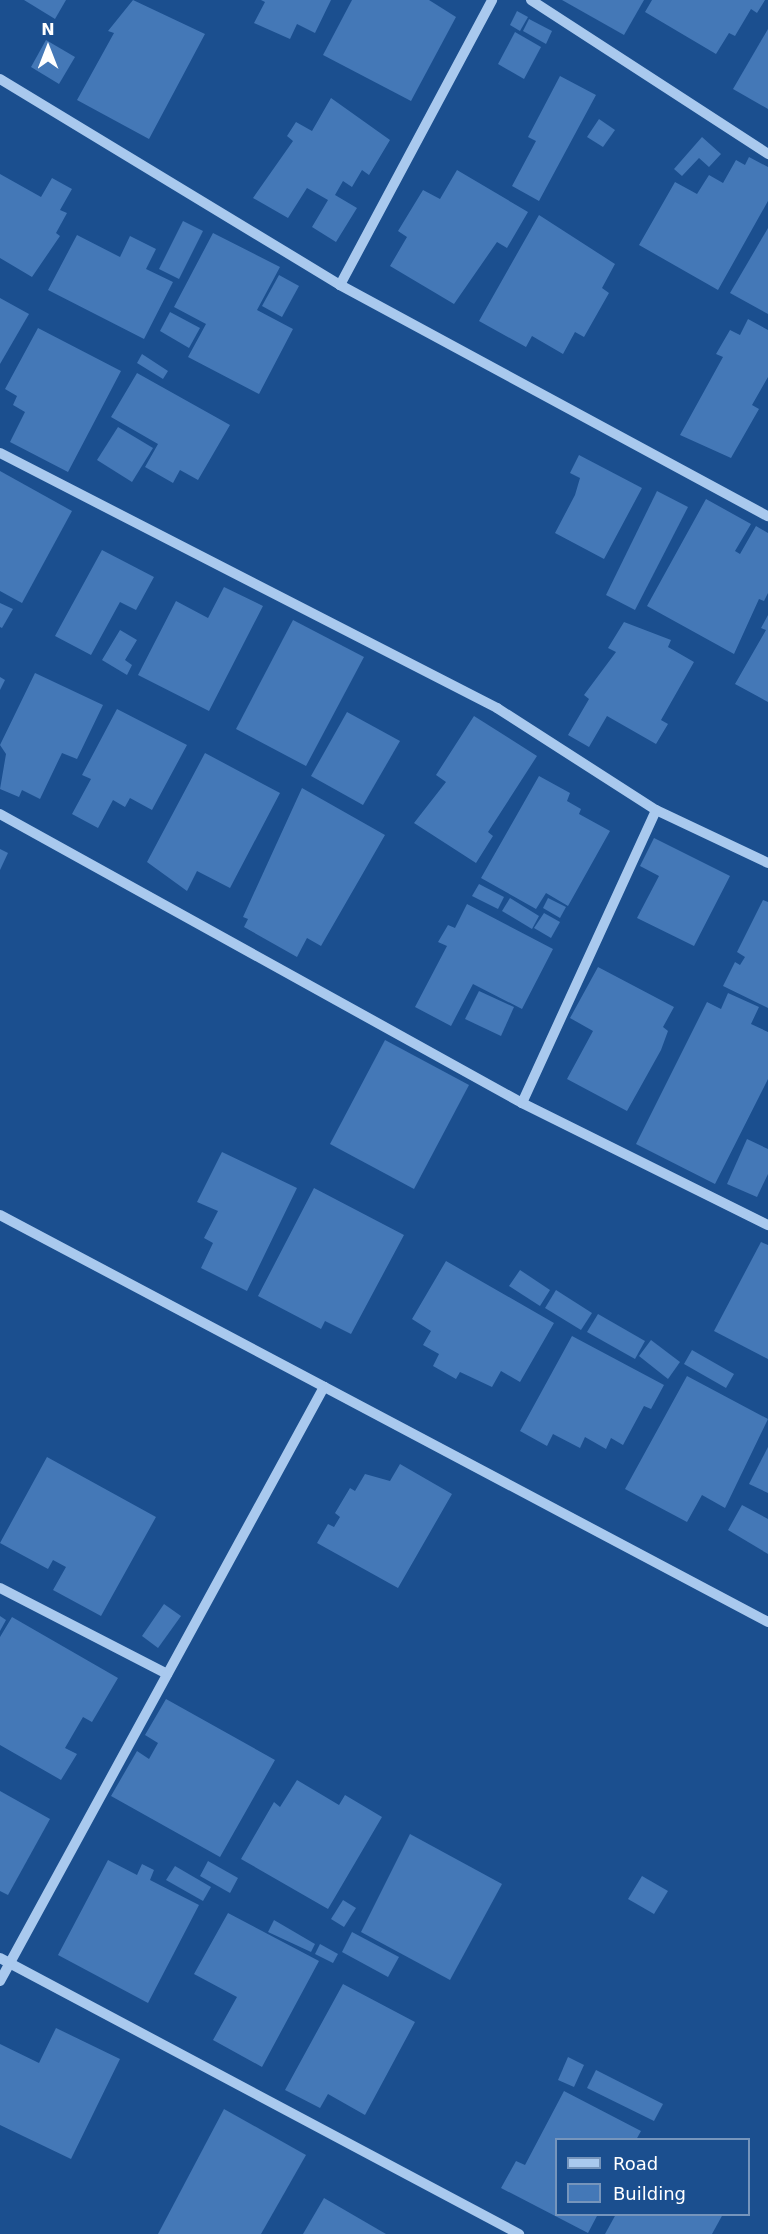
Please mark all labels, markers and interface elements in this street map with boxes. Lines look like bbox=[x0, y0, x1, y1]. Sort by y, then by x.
north arrow bbox=[18, 18, 78, 78]
text: N bbox=[41, 20, 55, 39]
legend bbox=[555, 2138, 750, 2216]
text: Road bbox=[613, 2153, 658, 2174]
text: Building bbox=[613, 2183, 686, 2204]

